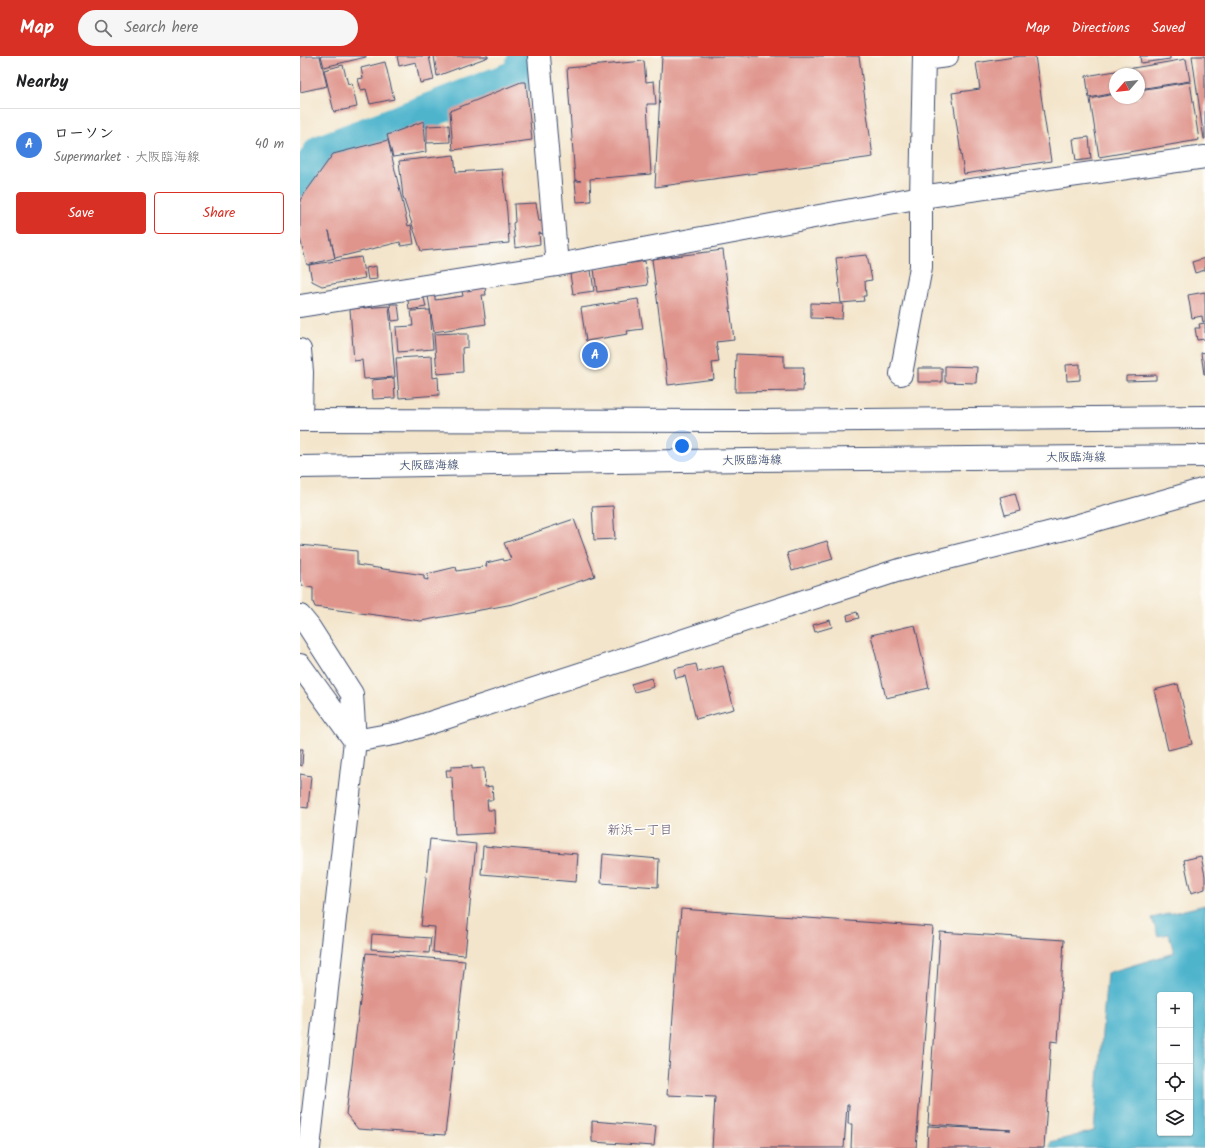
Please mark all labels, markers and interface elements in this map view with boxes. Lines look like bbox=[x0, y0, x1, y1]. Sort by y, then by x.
search box bbox=[78, 10, 358, 46]
text: Map bbox=[20, 13, 54, 43]
text: Search here bbox=[124, 16, 198, 40]
icon: search bbox=[92, 17, 114, 39]
text: Map bbox=[1025, 17, 1050, 39]
text: Directions bbox=[1072, 17, 1130, 39]
text: Saved bbox=[1152, 17, 1185, 39]
north arrow bbox=[1109, 68, 1145, 104]
text: Nearby bbox=[16, 69, 68, 96]
text: ローソン bbox=[54, 122, 114, 146]
text: A bbox=[25, 134, 33, 155]
text: 40 m bbox=[255, 134, 284, 155]
text: Supermarket · 大阪臨海線 bbox=[54, 147, 200, 168]
button: Save bbox=[16, 192, 146, 234]
button: Share bbox=[154, 192, 284, 234]
pin: A bbox=[582, 340, 608, 370]
your location bbox=[672, 436, 692, 456]
street label: 大阪臨海線 bbox=[1046, 448, 1106, 467]
street label: 大阪臨海線 bbox=[722, 450, 782, 471]
street label: 大阪臨海線 bbox=[399, 455, 459, 476]
district label: 新浜一丁目 bbox=[607, 820, 673, 841]
map controls bbox=[1157, 992, 1193, 1136]
button: + bbox=[1157, 992, 1193, 1028]
button: − bbox=[1157, 1028, 1193, 1064]
button: locate bbox=[1157, 1064, 1193, 1100]
button: layers bbox=[1157, 1100, 1193, 1136]

